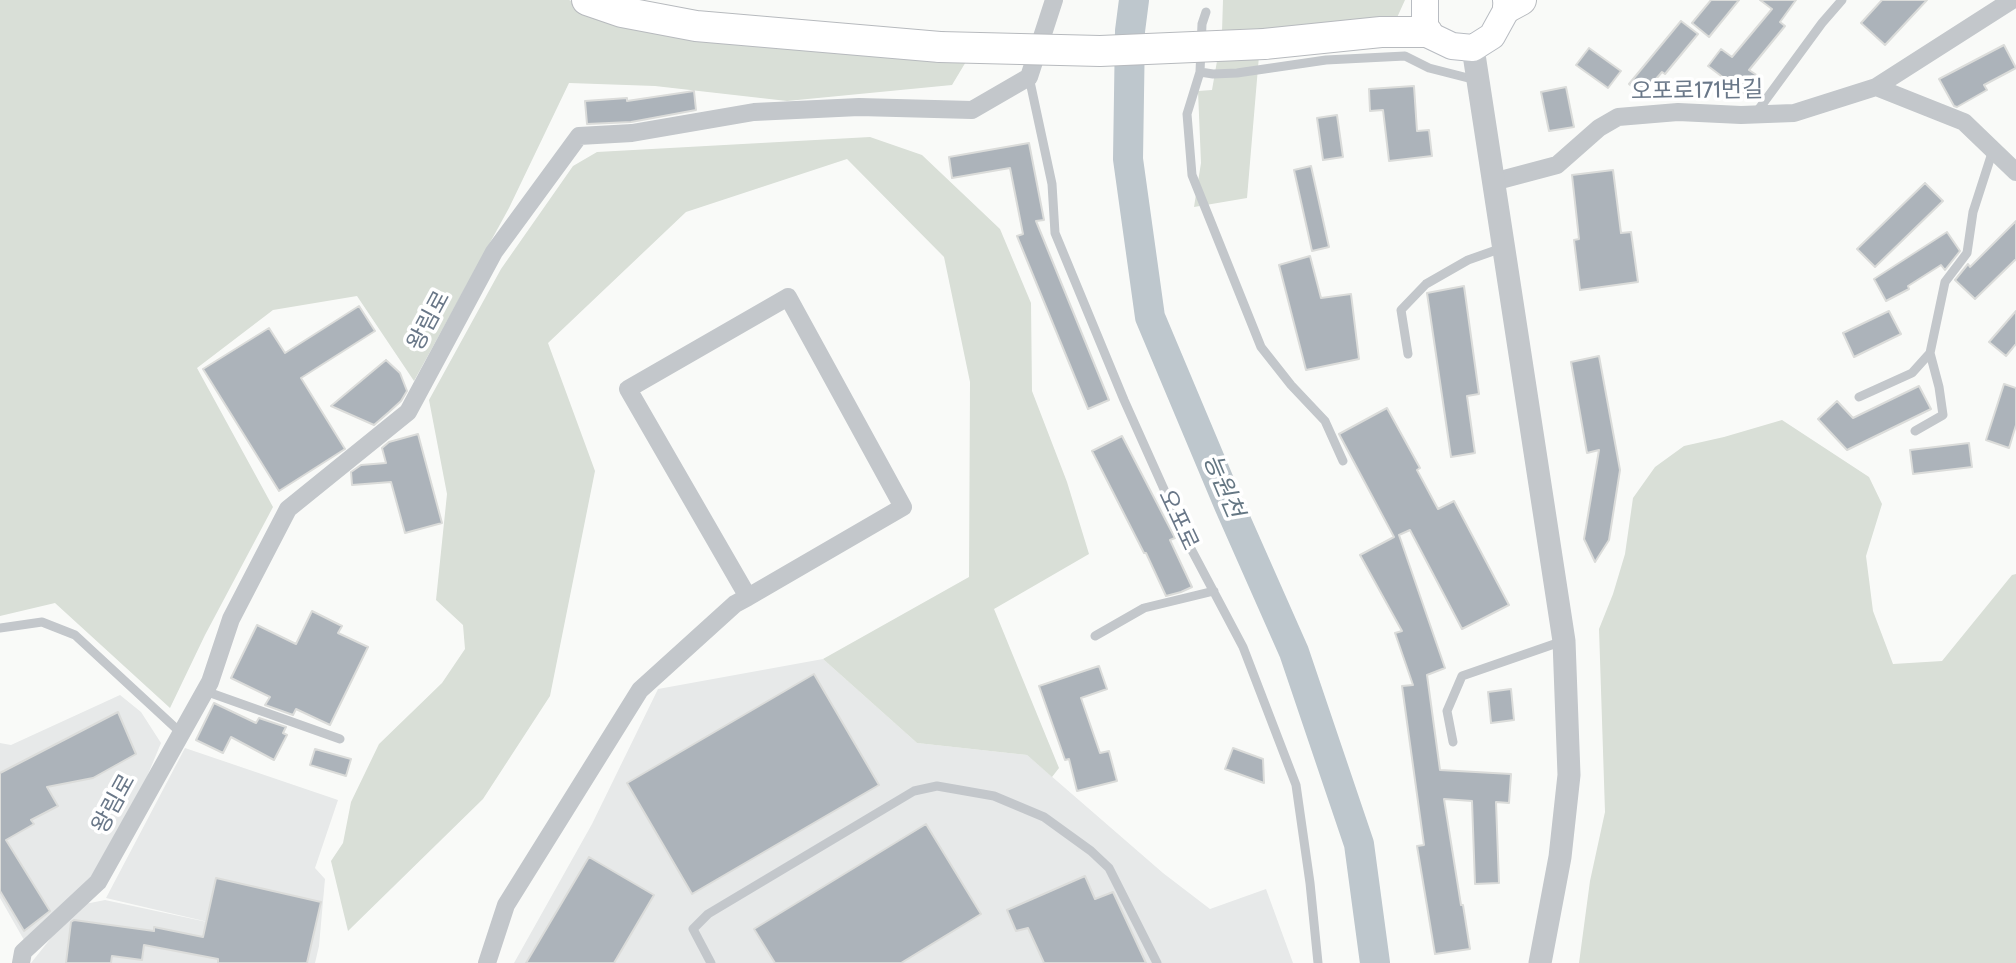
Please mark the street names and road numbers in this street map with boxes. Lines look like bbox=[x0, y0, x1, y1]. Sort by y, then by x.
street label: 오포로171번길 bbox=[1631, 76, 1763, 106]
street label: 왕림로 bbox=[402, 286, 456, 356]
street label: 오포로 bbox=[1152, 485, 1204, 555]
street label: 왕림로 bbox=[87, 770, 141, 838]

